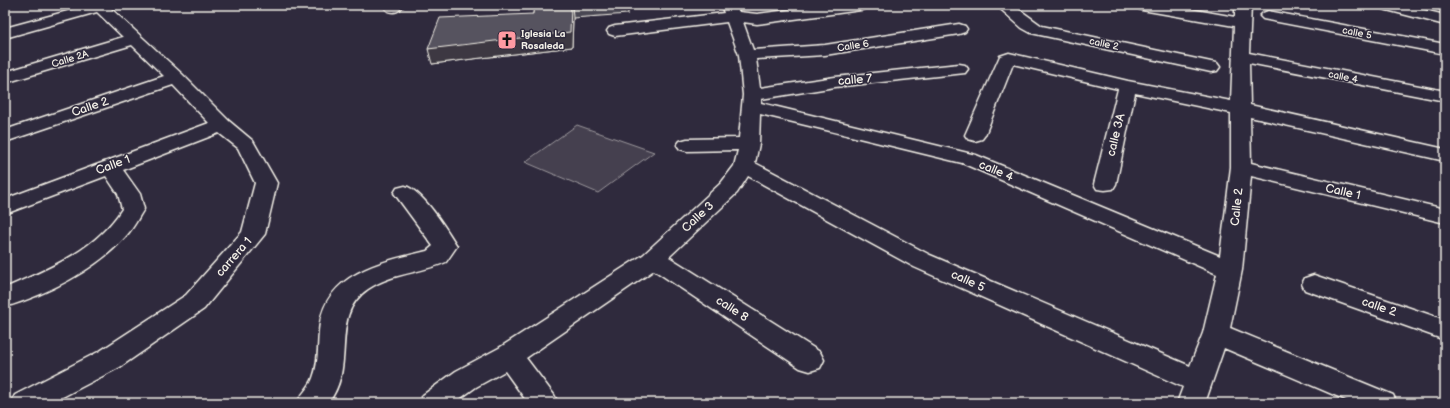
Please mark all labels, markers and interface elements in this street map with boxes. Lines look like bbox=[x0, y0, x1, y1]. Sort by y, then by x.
street label: calle 5 bbox=[1341, 24, 1373, 42]
place label: Iglesia La Rosaleda bbox=[521, 28, 566, 52]
church icon: Iglesia La Rosaleda bbox=[496, 29, 518, 51]
street label: calle 2 bbox=[1088, 35, 1120, 53]
street label: Calle 6 bbox=[836, 38, 870, 54]
street label: Calle 2A bbox=[50, 47, 91, 70]
street label: calle 4 bbox=[1327, 68, 1359, 86]
street label: calle 7 bbox=[837, 71, 873, 89]
street label: Calle 2 bbox=[70, 94, 110, 120]
street label: calle 3A bbox=[1103, 111, 1129, 158]
street label: Calle 1 bbox=[94, 152, 132, 178]
street label: calle 4 bbox=[976, 157, 1016, 185]
street label: Calle 1 bbox=[1324, 181, 1362, 203]
street label: Calle 2 bbox=[1228, 187, 1246, 227]
street label: Calle 3 bbox=[679, 198, 717, 236]
street label: carrera 1 bbox=[213, 234, 255, 280]
street label: calle 5 bbox=[949, 267, 987, 295]
street label: calle 8 bbox=[713, 293, 751, 325]
street label: calle 2 bbox=[1360, 294, 1398, 320]

